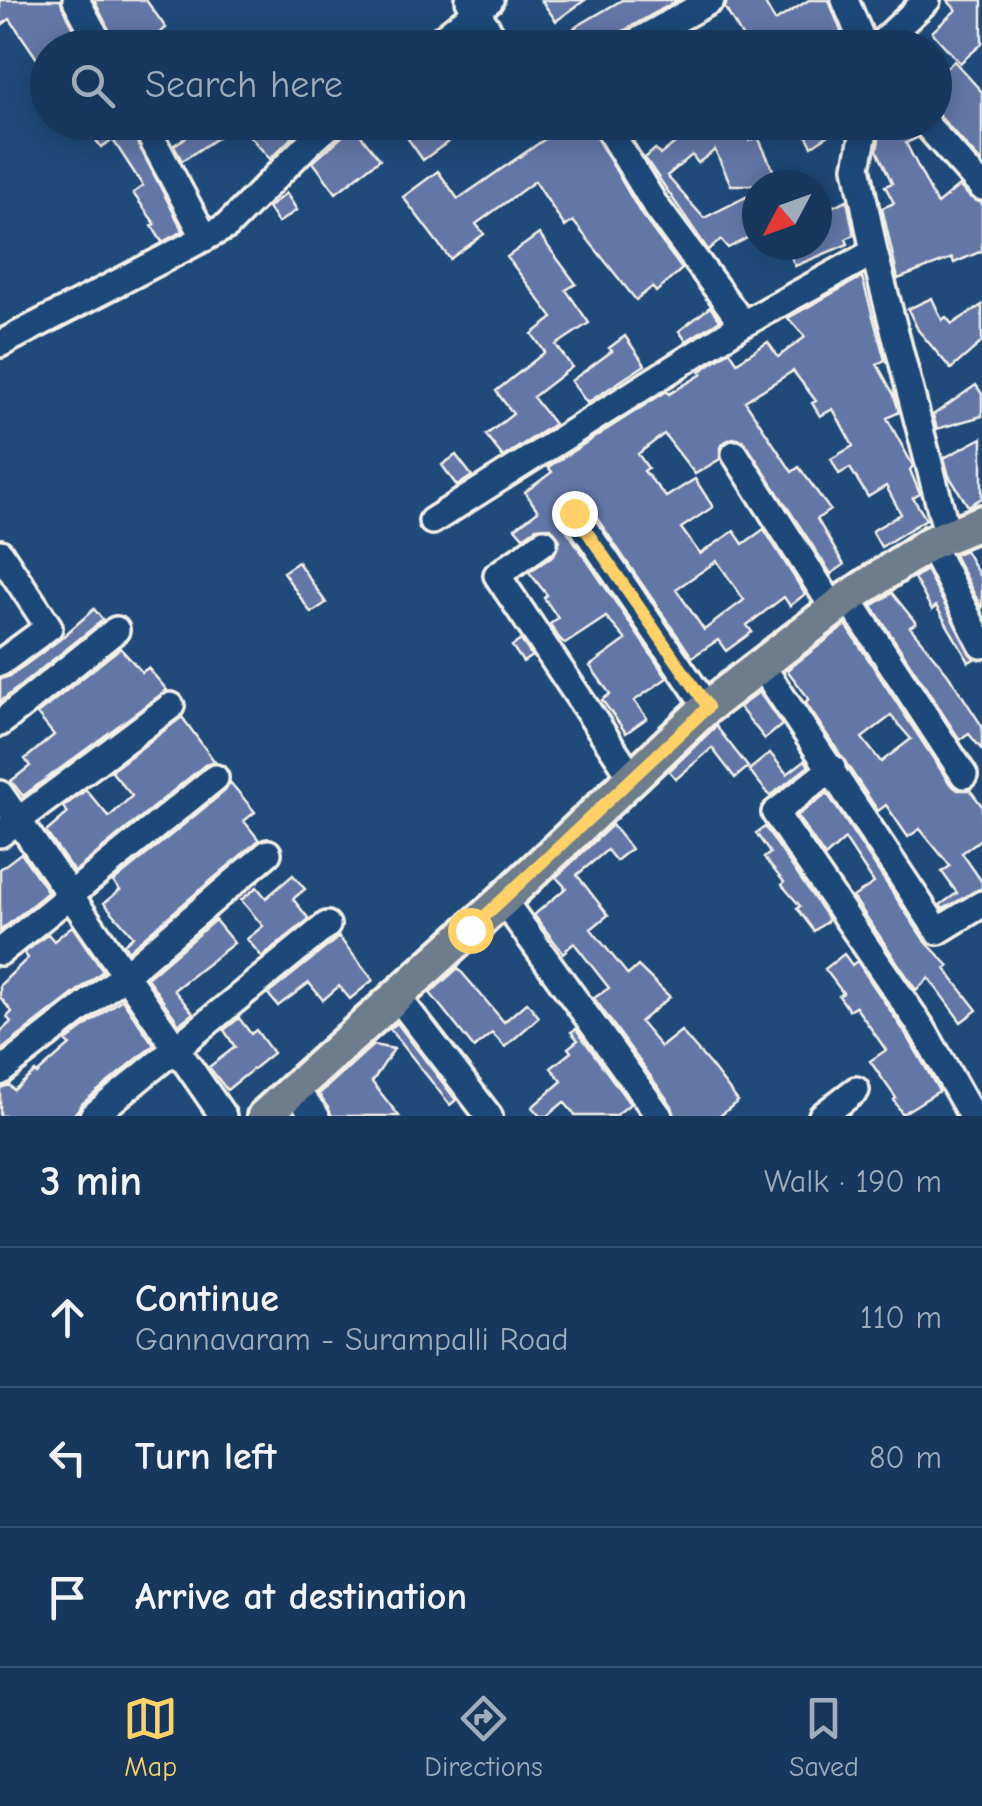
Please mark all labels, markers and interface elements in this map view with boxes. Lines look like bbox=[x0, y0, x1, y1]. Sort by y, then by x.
search box bbox=[30, 30, 952, 140]
icon: search bbox=[65, 58, 120, 113]
text: Search here bbox=[145, 63, 343, 107]
north arrow bbox=[742, 170, 832, 260]
route end bbox=[552, 491, 598, 537]
route start bbox=[448, 908, 494, 954]
text: 3 min bbox=[40, 1157, 142, 1206]
text: Walk · 190 m bbox=[764, 1163, 942, 1200]
text: Continue bbox=[135, 1277, 279, 1321]
icon: ahead bbox=[40, 1290, 95, 1345]
text: 110 m bbox=[860, 1299, 942, 1336]
text: Gannavaram - Surampalli Road bbox=[135, 1321, 569, 1358]
icon: left bbox=[40, 1430, 95, 1485]
text: Turn left bbox=[135, 1435, 276, 1479]
text: 80 m bbox=[869, 1439, 942, 1476]
icon: arrive bbox=[40, 1570, 95, 1625]
text: Arrive at destination bbox=[135, 1575, 467, 1619]
tab: Map bbox=[123, 1691, 178, 1783]
tab: Directions bbox=[424, 1691, 543, 1783]
tab: Saved bbox=[789, 1691, 859, 1783]

